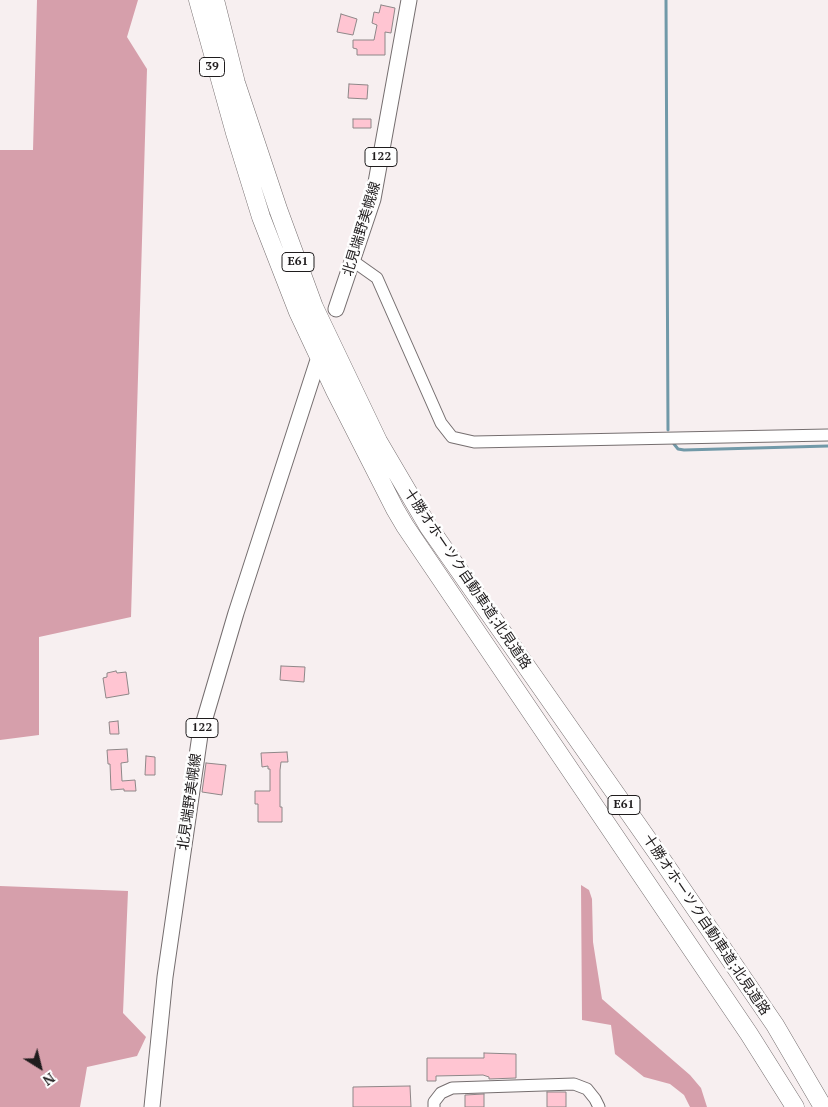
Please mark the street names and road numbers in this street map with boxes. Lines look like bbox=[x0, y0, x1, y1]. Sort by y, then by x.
road number: 39 bbox=[200, 58, 224, 76]
road number: 122 bbox=[365, 148, 397, 166]
street label: 北見端野美幌線 bbox=[340, 180, 384, 278]
road number: E61 bbox=[282, 252, 314, 272]
street label: 十勝オホーツク自動車道;北見道路 bbox=[400, 485, 534, 673]
road number: 122 bbox=[186, 718, 218, 738]
street label: 北見端野美幌線 bbox=[175, 752, 205, 852]
road number: E61 bbox=[608, 796, 640, 814]
street label: 十勝オホーツク自動車道;北見道路 bbox=[639, 831, 773, 1019]

